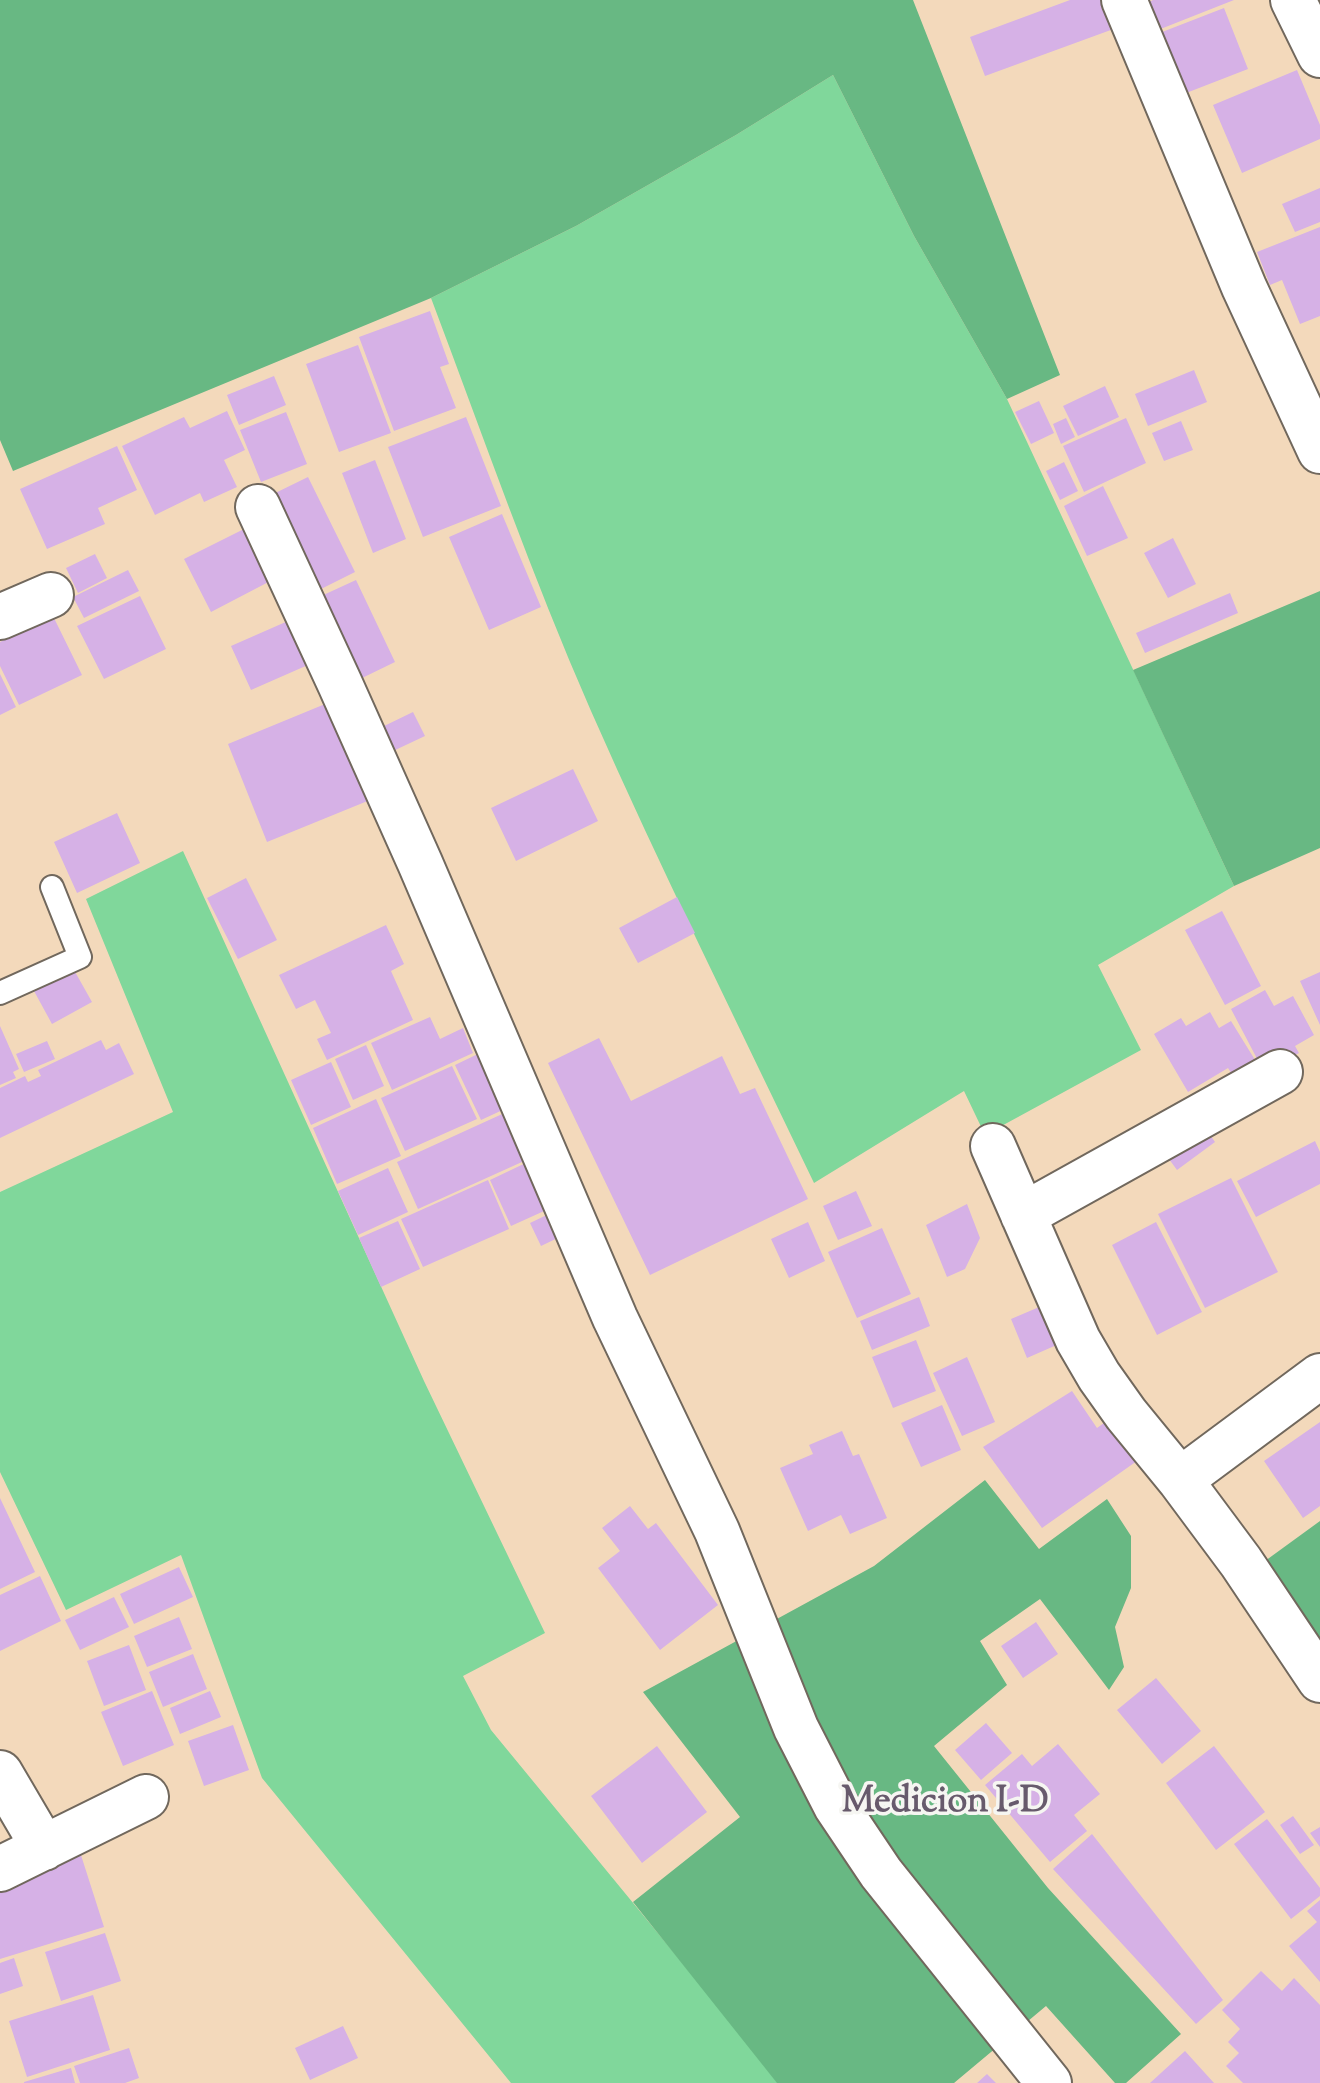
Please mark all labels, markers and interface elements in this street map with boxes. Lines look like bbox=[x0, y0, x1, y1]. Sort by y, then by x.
district label: Medicion I-D bbox=[841, 1783, 1049, 1827]

